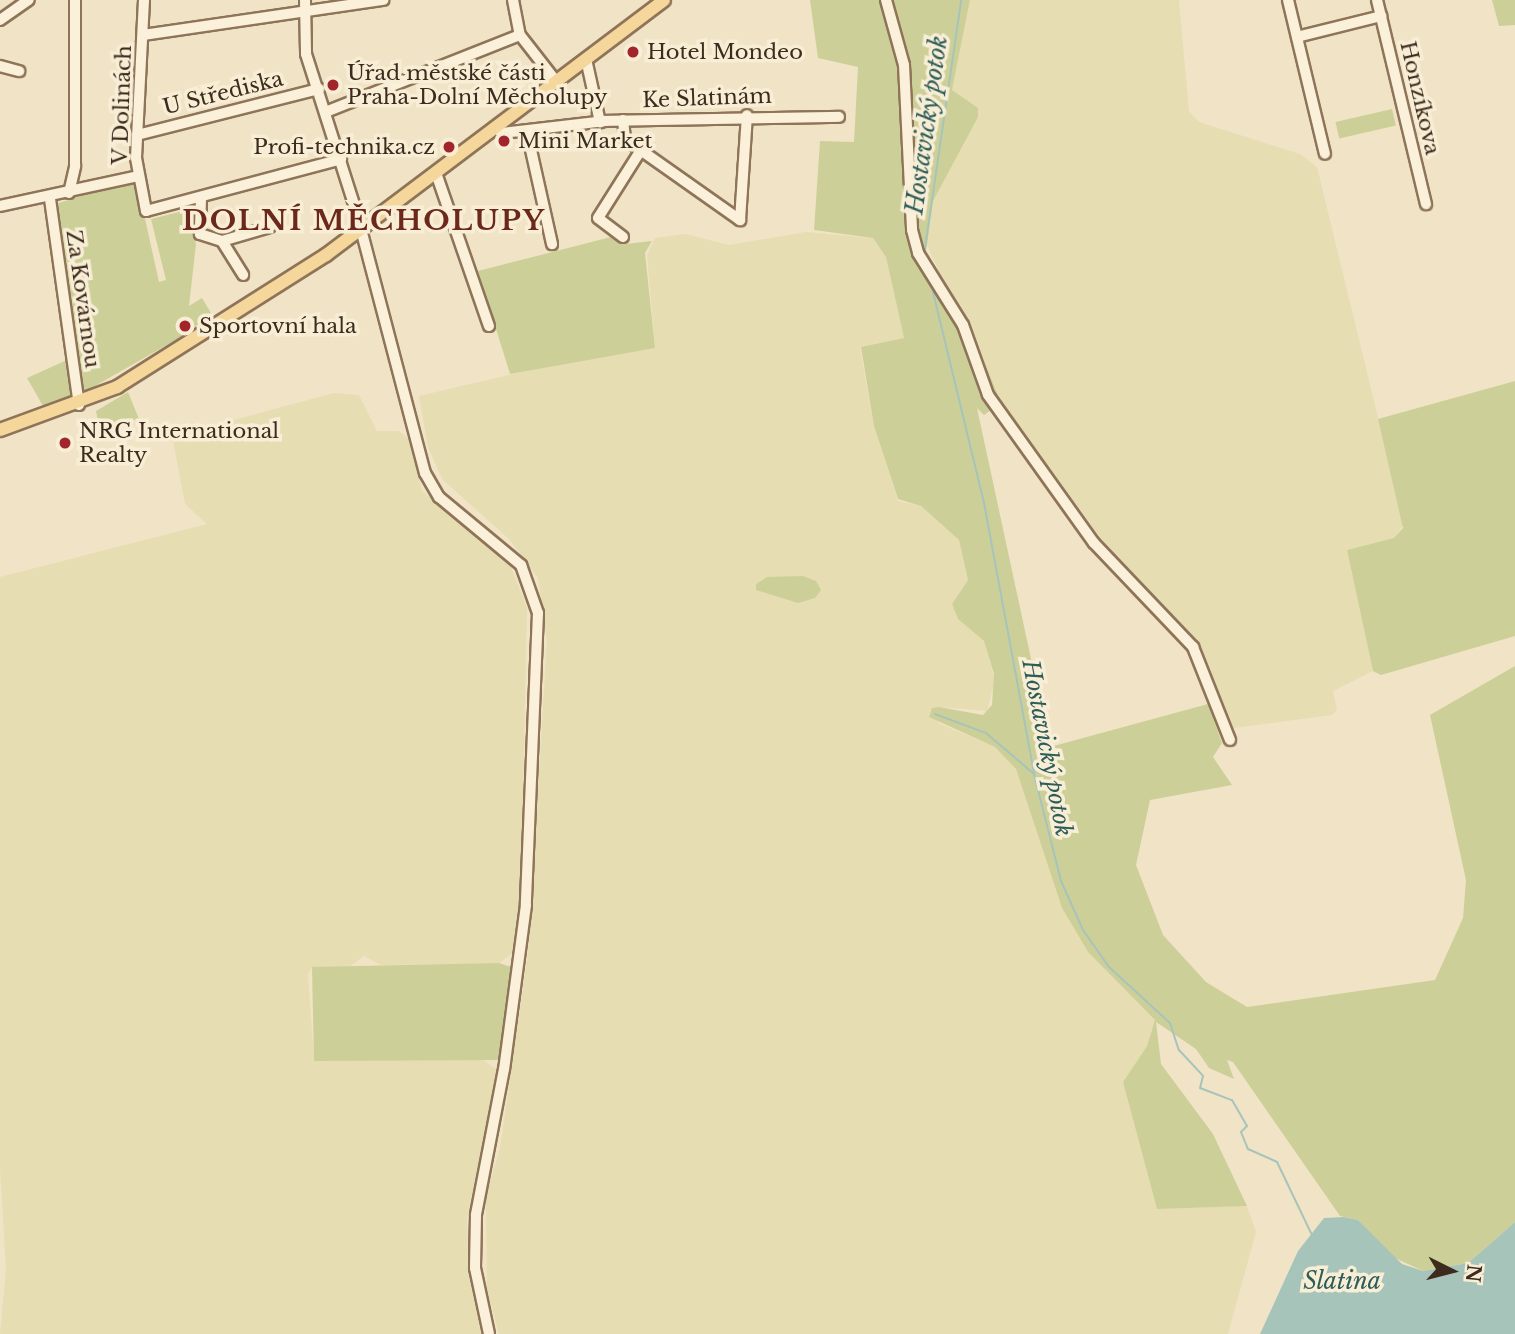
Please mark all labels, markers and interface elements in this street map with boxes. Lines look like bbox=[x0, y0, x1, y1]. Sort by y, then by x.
water label: Hostavický potok bbox=[901, 34, 953, 216]
place label: Hotel Mondeo bbox=[647, 39, 803, 65]
street label: Honzíkova bbox=[1395, 39, 1445, 157]
street label: V Dolinách bbox=[107, 44, 137, 166]
marker: Hotel Mondeo bbox=[625, 44, 641, 60]
place label: Úřad městské části Praha-Dolní Měcholupy bbox=[347, 60, 607, 110]
street label: U Střediska bbox=[160, 66, 286, 120]
marker: Úřad městské části Praha-Dolní Měcholupy bbox=[325, 77, 341, 93]
street label: Ke Slatinám bbox=[642, 83, 772, 113]
place label: Mini Market bbox=[518, 128, 652, 154]
marker: Mini Market bbox=[496, 133, 512, 149]
place label: Profi-technika.cz bbox=[253, 134, 435, 160]
marker: Profi-technika.cz bbox=[441, 139, 457, 155]
district label: DOLNÍ MĚCHOLUPY bbox=[184, 204, 544, 238]
street label: Za Kovárnou bbox=[61, 228, 105, 370]
place label: Sportovní hala bbox=[199, 313, 357, 339]
marker: Sportovní hala bbox=[177, 318, 193, 334]
place label: NRG International Realty bbox=[79, 418, 280, 468]
marker: NRG International Realty bbox=[57, 435, 73, 451]
water label: Hostavický potok bbox=[1016, 657, 1078, 839]
north arrow bbox=[1417, 1236, 1487, 1306]
text: N bbox=[1461, 1263, 1486, 1283]
water label: Slatina bbox=[1303, 1267, 1381, 1295]

